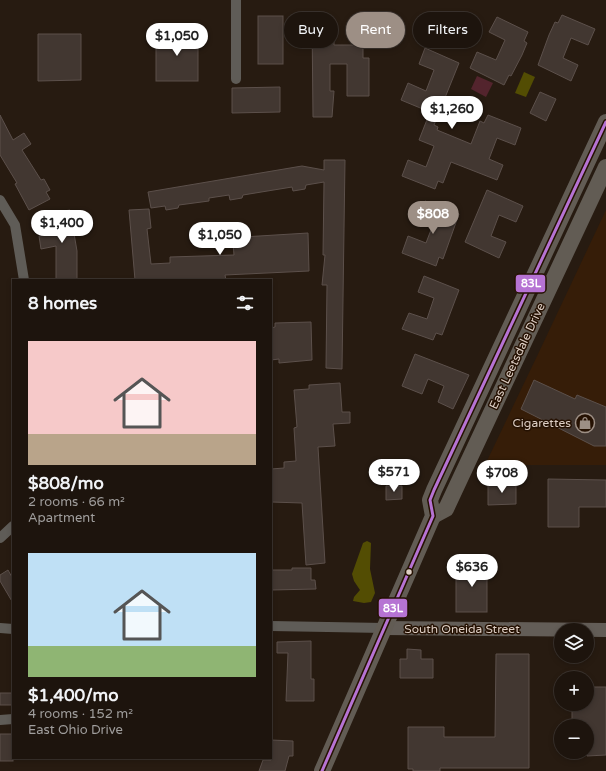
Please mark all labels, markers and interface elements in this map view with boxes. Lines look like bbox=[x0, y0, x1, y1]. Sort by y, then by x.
chip: Buy bbox=[284, 12, 338, 48]
chip: Rent bbox=[346, 12, 405, 48]
chip: Filters bbox=[413, 12, 482, 48]
pin: $1,050 bbox=[144, 23, 210, 57]
text: $1,050 bbox=[155, 28, 199, 44]
pin: $1,260 bbox=[419, 96, 485, 130]
text: $1,260 bbox=[430, 101, 474, 117]
pin: $808 bbox=[409, 201, 457, 235]
text: $808 bbox=[417, 206, 449, 222]
pin: $1,400 bbox=[29, 210, 95, 244]
text: $1,400 bbox=[40, 215, 84, 231]
pin: $1,050 bbox=[187, 222, 253, 256]
text: $1,050 bbox=[198, 227, 242, 243]
line badge: 83L bbox=[515, 274, 546, 293]
text: 83L bbox=[521, 277, 542, 290]
icon: filters bbox=[234, 292, 256, 314]
text: 8 homes bbox=[28, 293, 97, 314]
street label: East Leetsdale Drive bbox=[486, 301, 548, 411]
icon: home bbox=[106, 367, 178, 439]
shop icon: Cigarettes bbox=[574, 412, 596, 434]
place label: Cigarettes bbox=[513, 416, 571, 430]
pin: $571 bbox=[370, 459, 418, 493]
pin: $708 bbox=[478, 460, 526, 494]
text: $571 bbox=[378, 464, 410, 480]
text: $708 bbox=[486, 465, 518, 481]
text: $808/mo bbox=[28, 473, 104, 494]
text: 2 rooms · 66 m² bbox=[28, 494, 125, 510]
text: Apartment bbox=[28, 510, 95, 526]
pin: $636 bbox=[448, 554, 496, 588]
text: $636 bbox=[456, 559, 488, 575]
unlabelled marker bbox=[404, 567, 414, 577]
icon: home bbox=[106, 579, 178, 651]
line badge: 83L bbox=[378, 598, 408, 618]
text: 83L bbox=[383, 602, 404, 615]
street label: South Oneida Street bbox=[404, 622, 520, 636]
map controls bbox=[554, 623, 594, 759]
button: layers bbox=[554, 623, 594, 663]
button: + bbox=[554, 671, 594, 711]
text: $1,400/mo bbox=[28, 685, 118, 706]
text: 4 rooms · 152 m² bbox=[28, 706, 133, 722]
button: − bbox=[554, 719, 594, 759]
text: East Ohio Drive bbox=[28, 722, 123, 738]

